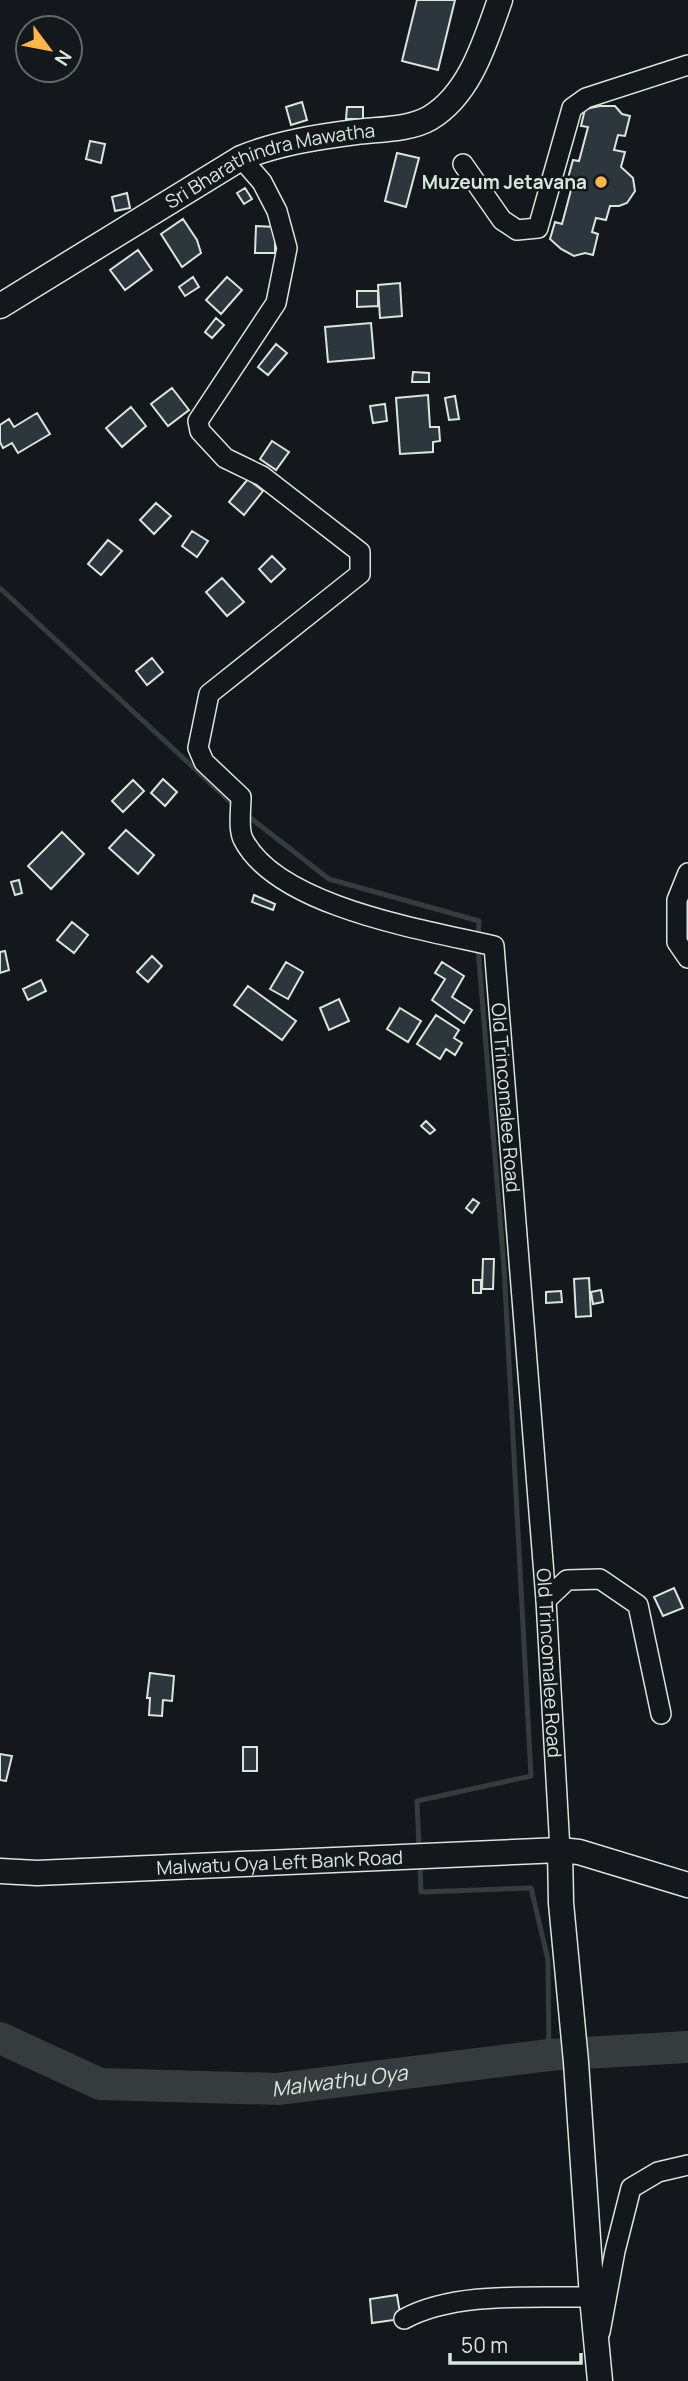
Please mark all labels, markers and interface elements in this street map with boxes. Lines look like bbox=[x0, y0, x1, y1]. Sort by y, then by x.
north arrow bbox=[14, 14, 84, 84]
text: N bbox=[49, 45, 78, 71]
street label: Sri Bharathindra Mawatha bbox=[160, 117, 376, 215]
place label: Muzeum Jetavana bbox=[422, 169, 587, 195]
marker: Muzeum Jetavana bbox=[593, 174, 609, 190]
street label: Old Trincomalee Road bbox=[486, 1002, 527, 1193]
street label: Old Trincomalee Road bbox=[531, 1567, 568, 1758]
street label: Malwatu Oya Left Bank Road bbox=[156, 1844, 404, 1881]
water label: Malwathu Oya bbox=[270, 2058, 410, 2103]
scale bar bbox=[450, 2322, 581, 2366]
text: 50 m bbox=[461, 2331, 508, 2359]

